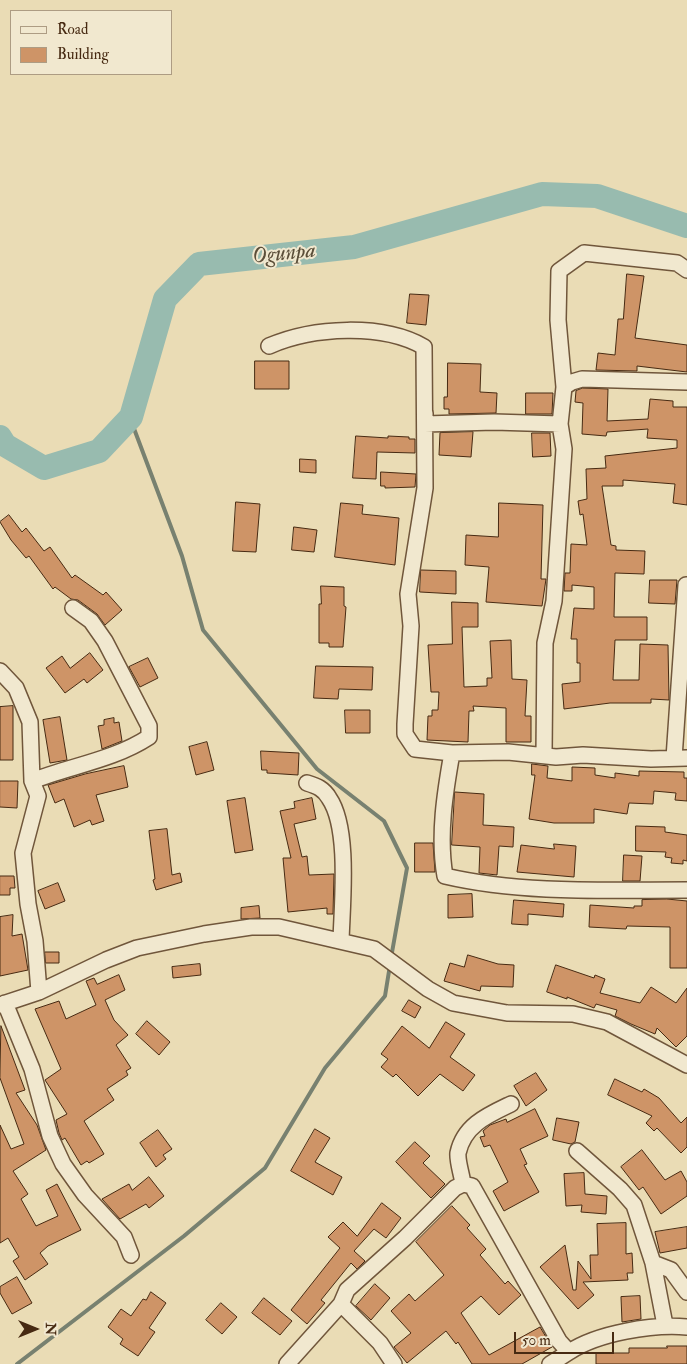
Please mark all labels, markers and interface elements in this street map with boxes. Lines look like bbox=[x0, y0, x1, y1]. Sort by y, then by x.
legend bbox=[10, 10, 172, 75]
text: Road bbox=[57, 20, 88, 39]
text: Building bbox=[57, 45, 109, 64]
water label: Ogunpa bbox=[251, 239, 317, 271]
north arrow bbox=[10, 1304, 60, 1354]
scale bar bbox=[517, 1322, 617, 1354]
text: N bbox=[42, 1323, 59, 1335]
text: 50 m bbox=[522, 1331, 551, 1350]

